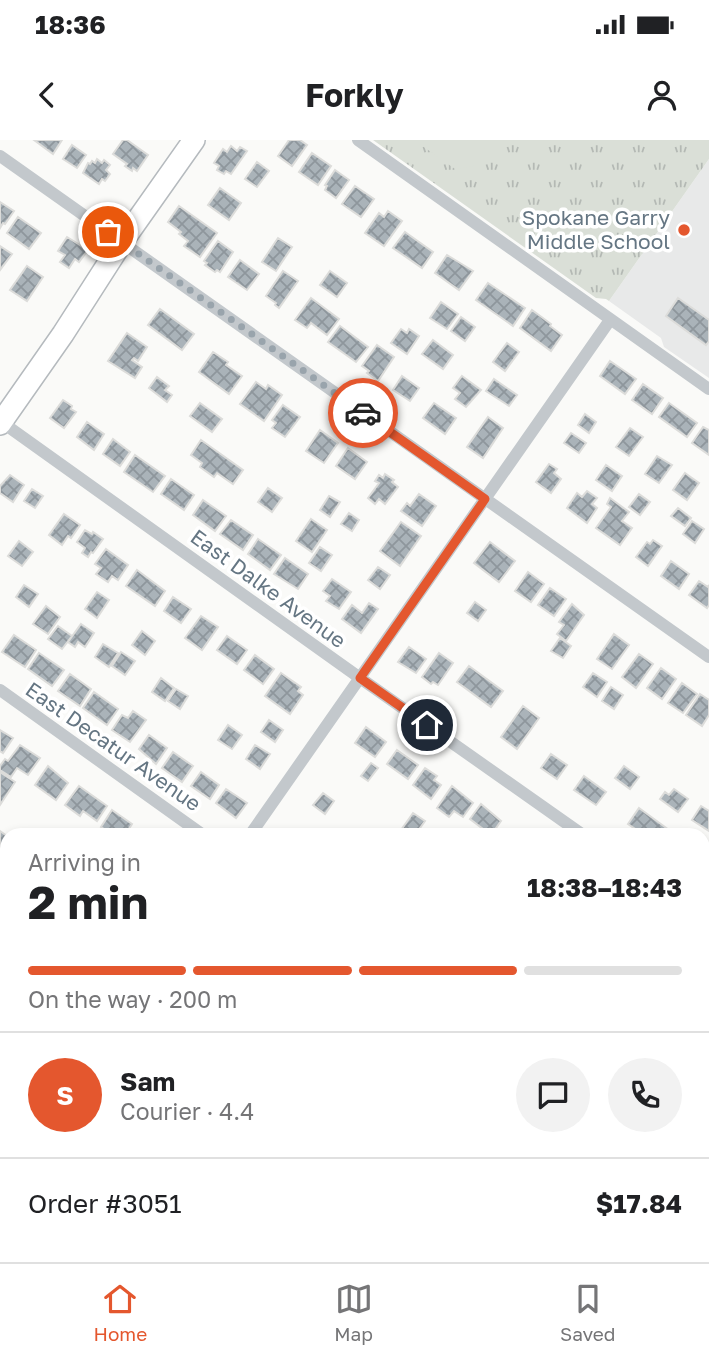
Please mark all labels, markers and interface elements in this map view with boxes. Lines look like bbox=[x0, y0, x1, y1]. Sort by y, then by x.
text: 18:36 bbox=[35, 9, 106, 40]
icon: back bbox=[28, 76, 66, 114]
text: Forkly bbox=[305, 76, 404, 114]
icon: person bbox=[643, 76, 681, 114]
pin bbox=[78, 202, 138, 262]
place label: Spokane Garry Middle School bbox=[522, 204, 670, 254]
icon: bag bbox=[89, 213, 127, 251]
marker: Spokane Garry Middle School bbox=[676, 222, 692, 238]
courier bbox=[328, 378, 398, 448]
icon: car bbox=[344, 394, 382, 432]
street label: East Dalke Avenue bbox=[186, 523, 351, 653]
street label: East Decatur Avenue bbox=[21, 676, 206, 816]
pin bbox=[397, 695, 457, 755]
icon: home bbox=[408, 706, 446, 744]
text: Arriving in bbox=[28, 848, 141, 876]
text: 18:38–18:43 bbox=[527, 872, 682, 903]
text: 2 min bbox=[28, 874, 148, 929]
text: On the way · 200 m bbox=[28, 985, 237, 1013]
button: chat bbox=[516, 1058, 590, 1132]
button: phone bbox=[608, 1058, 682, 1132]
text: Sam bbox=[120, 1066, 175, 1097]
text: S bbox=[56, 1080, 74, 1111]
text: Courier · 4.4 bbox=[120, 1097, 254, 1125]
text: Order #3051 bbox=[28, 1188, 182, 1219]
text: $17.84 bbox=[596, 1188, 682, 1219]
tab: Home bbox=[94, 1280, 147, 1345]
tab: Map bbox=[334, 1280, 373, 1345]
tab: Saved bbox=[560, 1280, 615, 1345]

